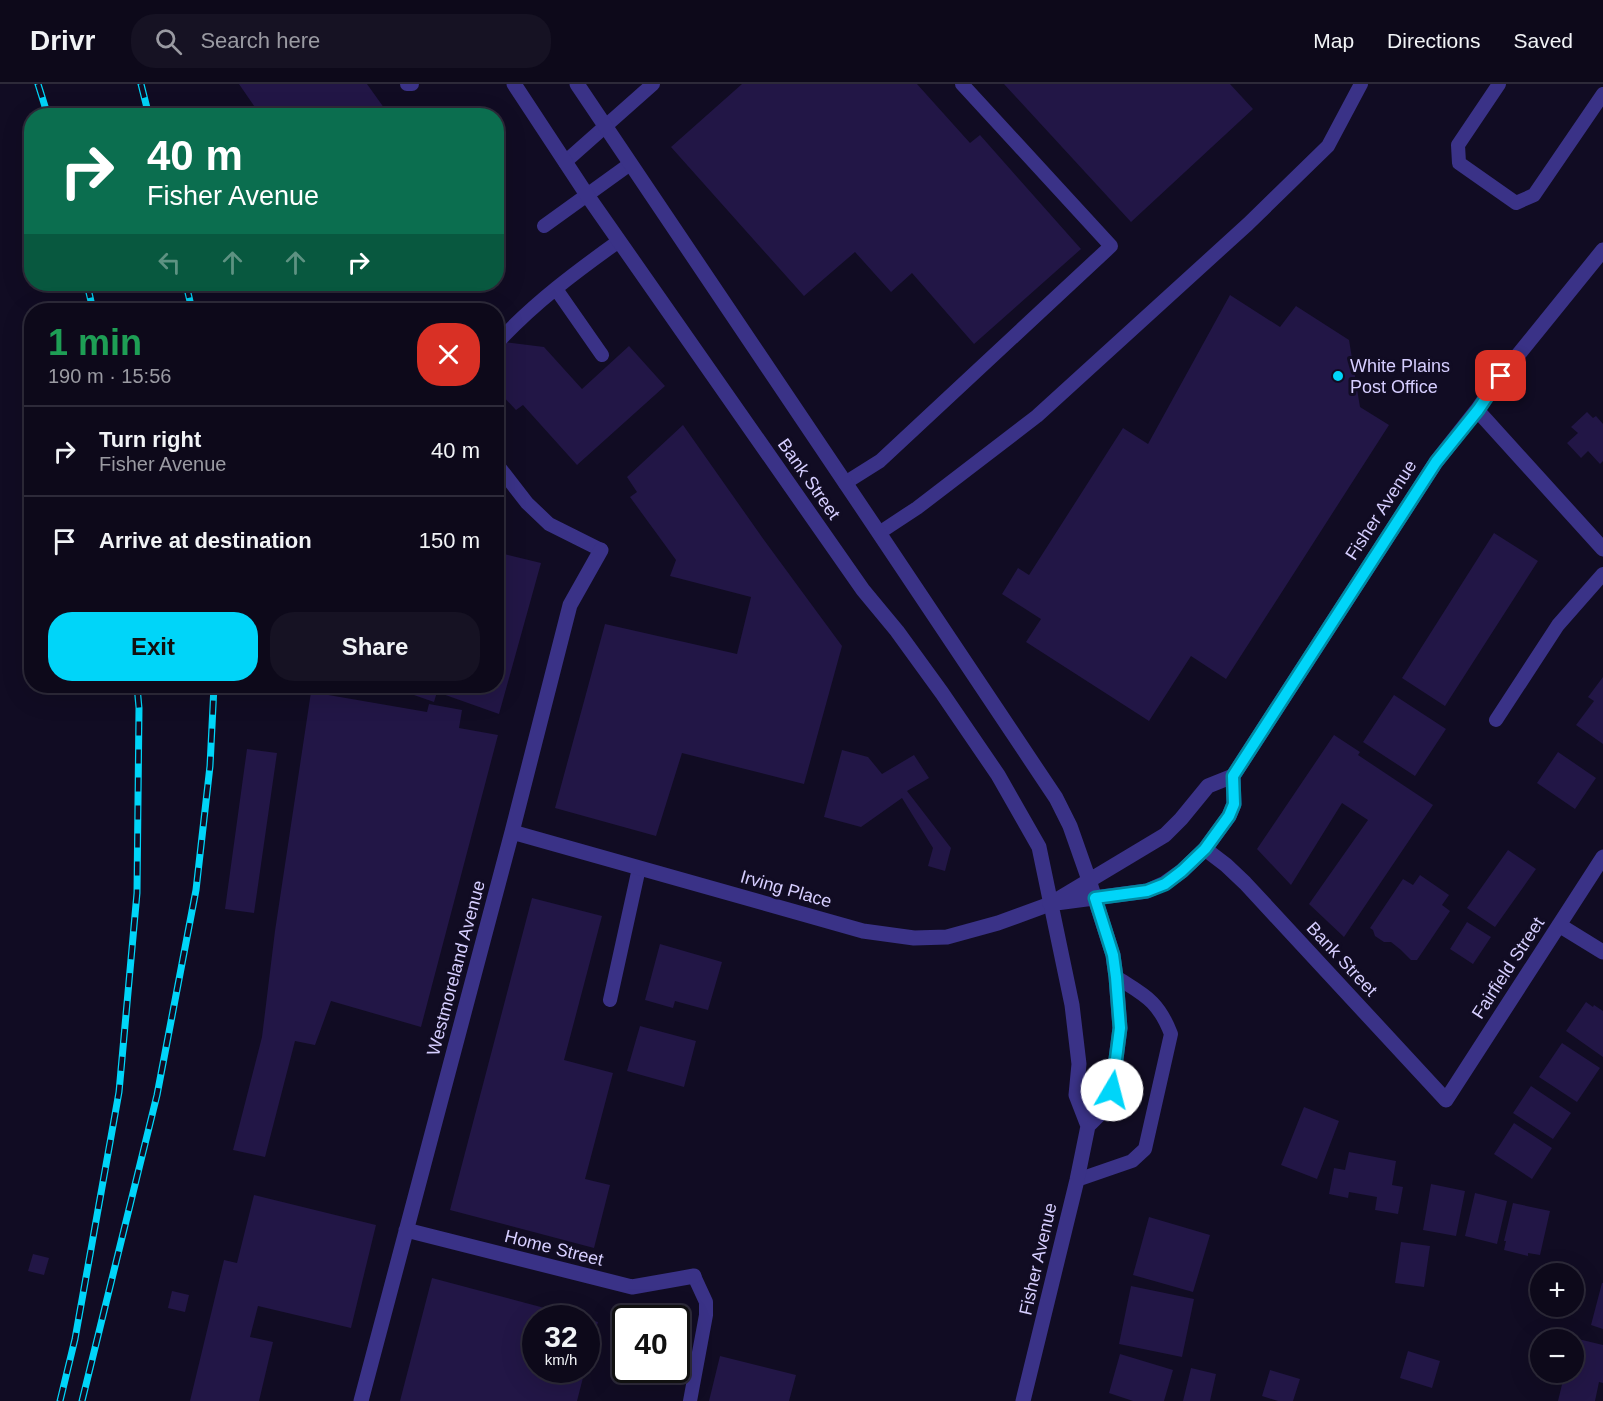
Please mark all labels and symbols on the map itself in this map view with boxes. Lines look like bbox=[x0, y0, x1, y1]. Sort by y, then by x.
pin bbox=[1475, 350, 1526, 401]
place label: White Plains Post Office bbox=[1350, 356, 1450, 397]
marker: White Plains Post Office bbox=[1331, 369, 1345, 383]
street label: Bank Street bbox=[774, 435, 844, 523]
street label: Fisher Avenue bbox=[1341, 456, 1421, 564]
street label: Irving Place bbox=[738, 866, 834, 912]
street label: Westmoreland Avenue bbox=[423, 878, 489, 1058]
street label: Fairfield Street bbox=[1468, 913, 1548, 1023]
street label: Bank Street bbox=[1303, 918, 1381, 1000]
position arrow bbox=[1080, 1058, 1144, 1122]
street label: Fisher Avenue bbox=[1015, 1201, 1061, 1317]
street label: Home Street bbox=[503, 1226, 605, 1270]
speed limit sign: 40 bbox=[612, 1305, 690, 1383]

